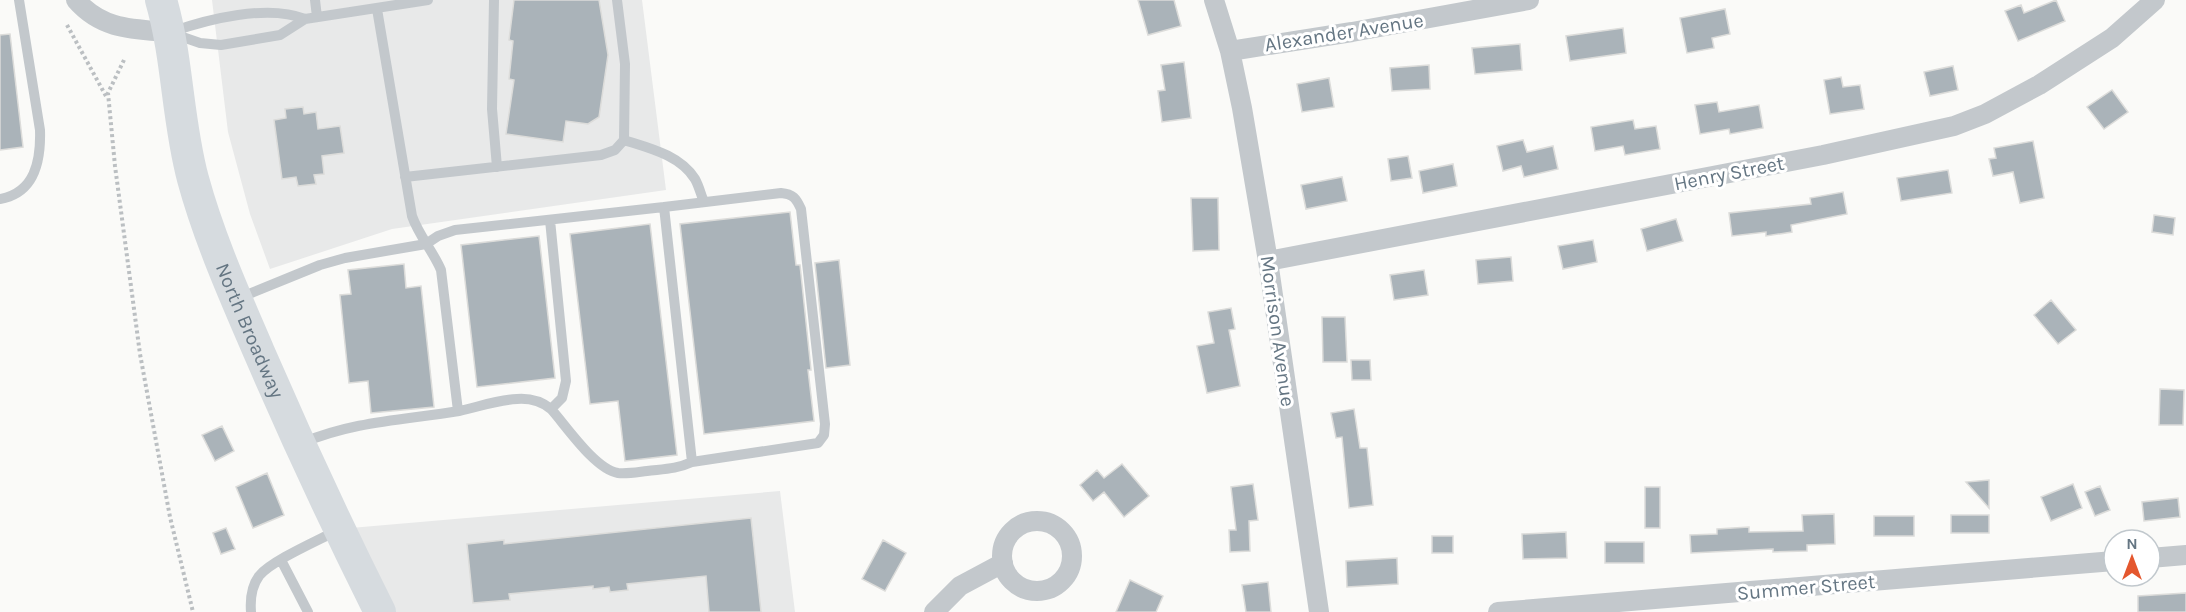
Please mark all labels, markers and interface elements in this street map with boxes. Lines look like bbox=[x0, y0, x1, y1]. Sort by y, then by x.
street label: Alexander Avenue bbox=[1263, 9, 1425, 56]
street label: Henry Street bbox=[1672, 151, 1787, 195]
street label: Morrison Avenue bbox=[1256, 254, 1299, 408]
street label: North Broadway bbox=[211, 260, 289, 402]
north arrow bbox=[2102, 528, 2162, 588]
text: N bbox=[2126, 534, 2138, 553]
street label: Summer Street bbox=[1736, 570, 1877, 605]

